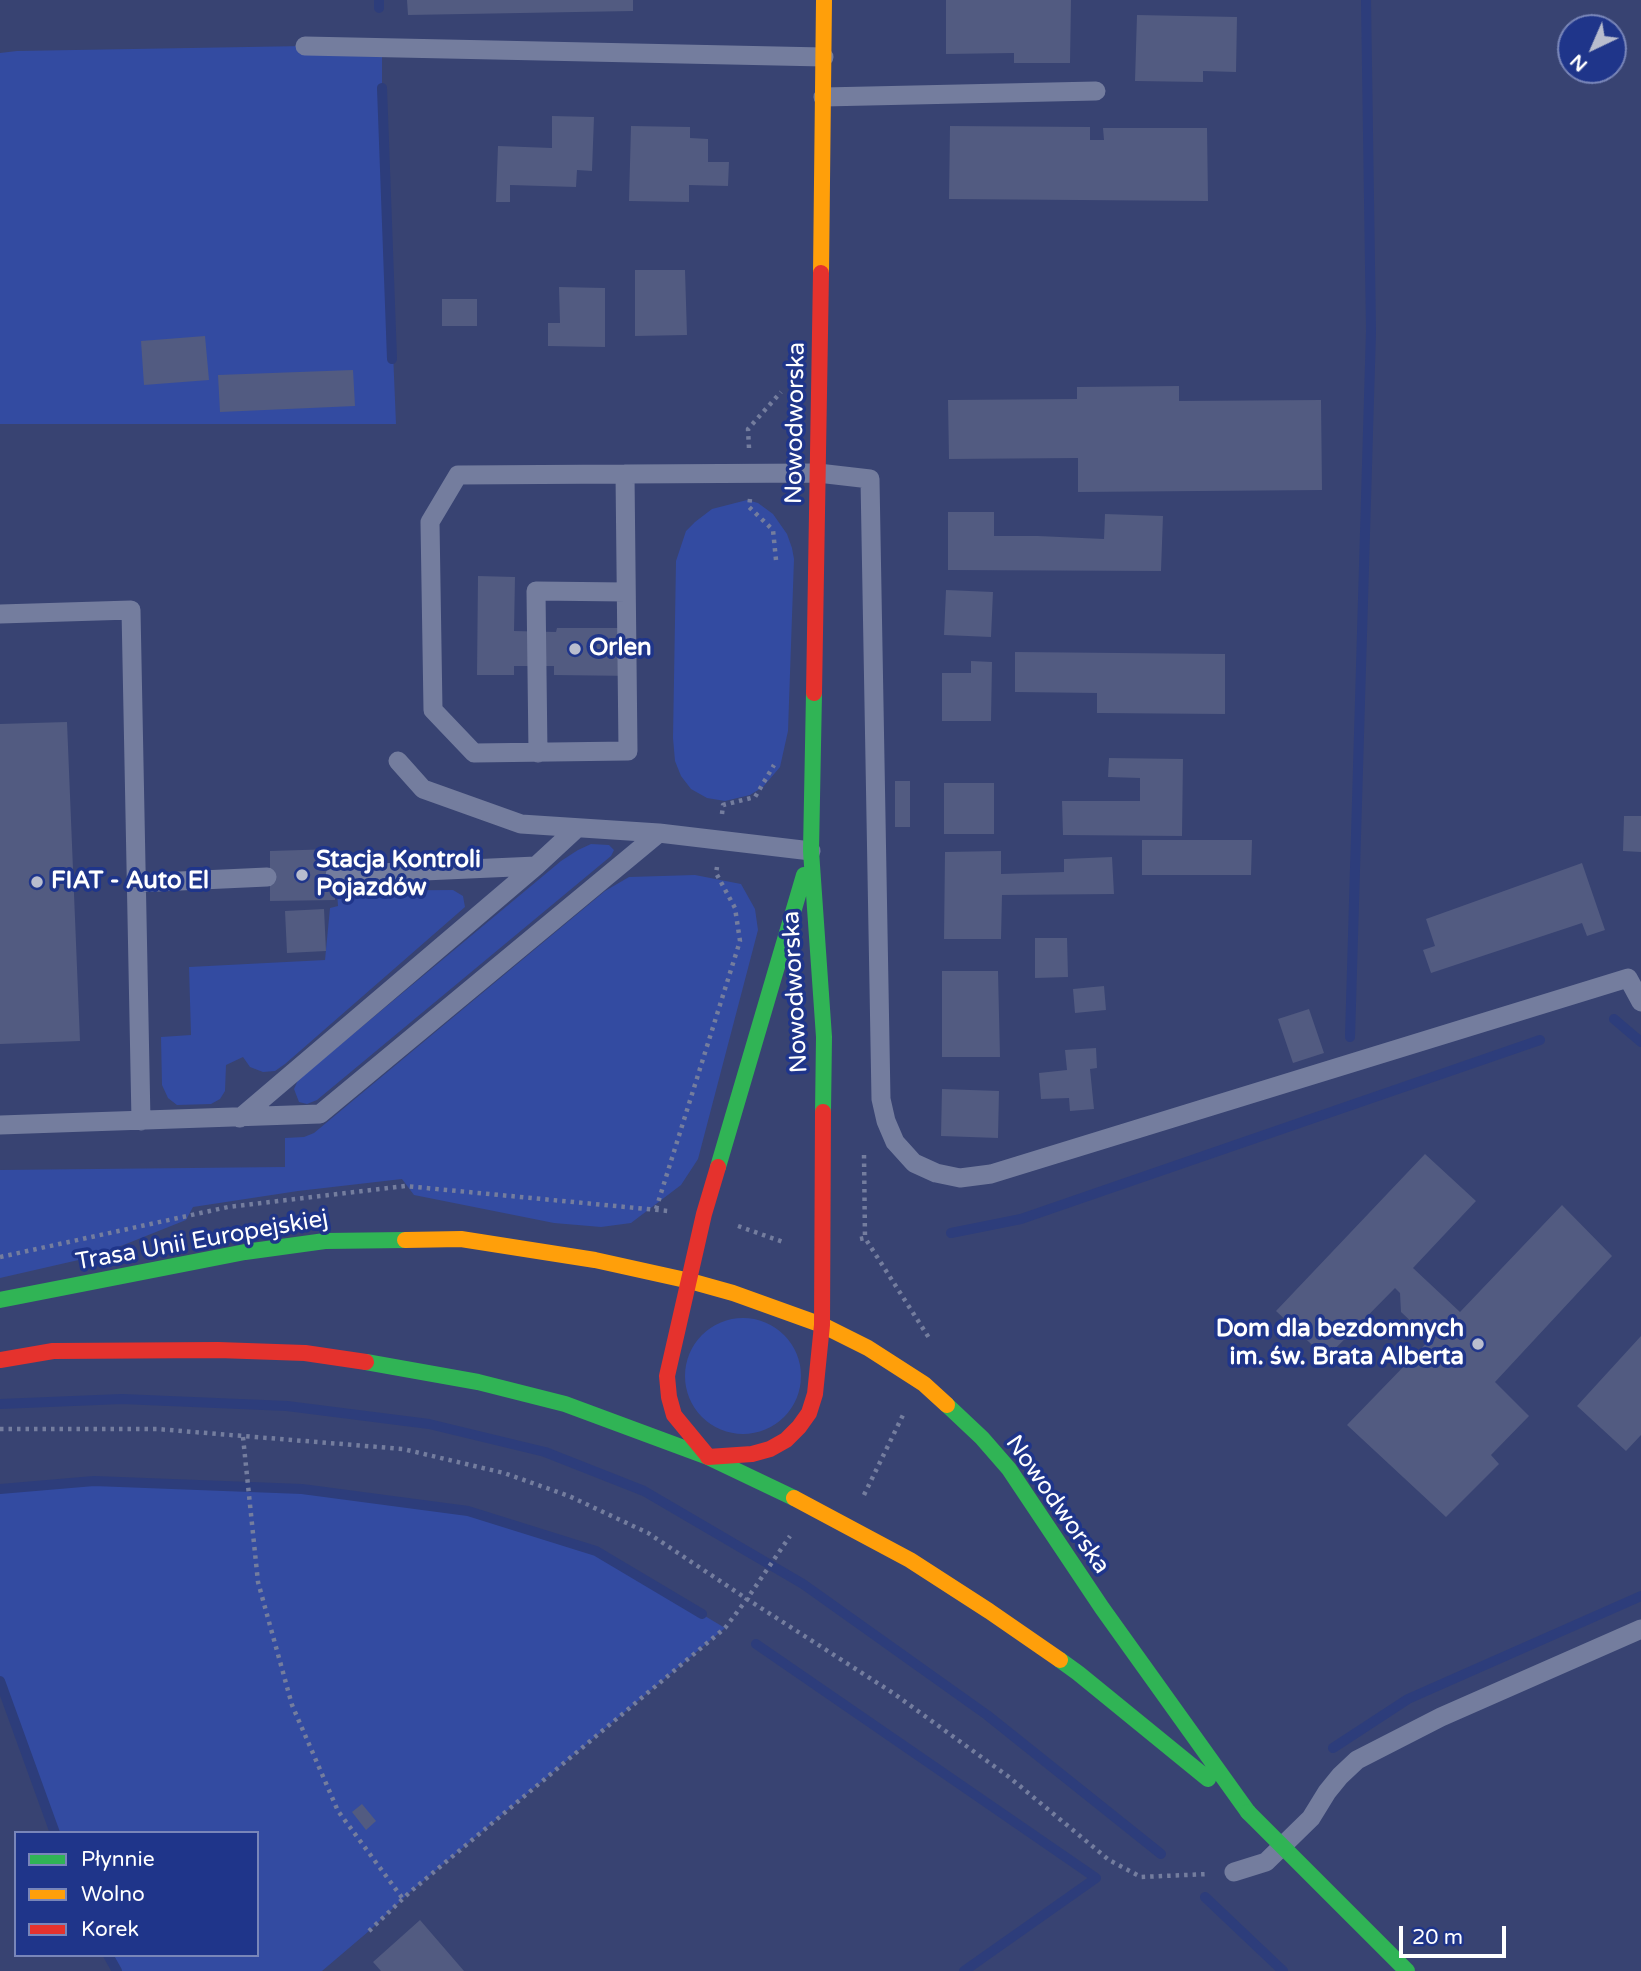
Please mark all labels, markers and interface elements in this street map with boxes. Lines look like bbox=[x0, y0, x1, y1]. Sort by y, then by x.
north arrow bbox=[1557, 14, 1627, 84]
text: N bbox=[1566, 49, 1592, 76]
street label: Nowodworska bbox=[780, 342, 812, 504]
place label: Orlen bbox=[589, 635, 652, 663]
marker: Orlen bbox=[567, 641, 583, 657]
place label: Stacja Kontroli Pojazdów bbox=[316, 847, 481, 903]
marker: Stacja Kontroli Pojazdów bbox=[294, 867, 310, 883]
place label: FIAT - Auto El bbox=[51, 868, 209, 896]
marker: FIAT - Auto El bbox=[29, 874, 45, 890]
street label: Nowodworska bbox=[777, 910, 815, 1074]
street label: Trasa Unii Europejskiej bbox=[74, 1205, 330, 1277]
place label: Dom dla bezdomnych im. św. Brata Alberta bbox=[1216, 1316, 1464, 1372]
marker: Dom dla bezdomnych im. św. Brata Alberta bbox=[1470, 1336, 1486, 1352]
street label: Nowodworska bbox=[999, 1430, 1115, 1580]
legend bbox=[14, 1831, 259, 1957]
text: Płynnie bbox=[81, 1847, 155, 1872]
text: Wolno bbox=[81, 1882, 145, 1907]
scale bar bbox=[1403, 1912, 1510, 1956]
text: Korek bbox=[81, 1917, 139, 1942]
text: 20 m bbox=[1412, 1925, 1463, 1950]

